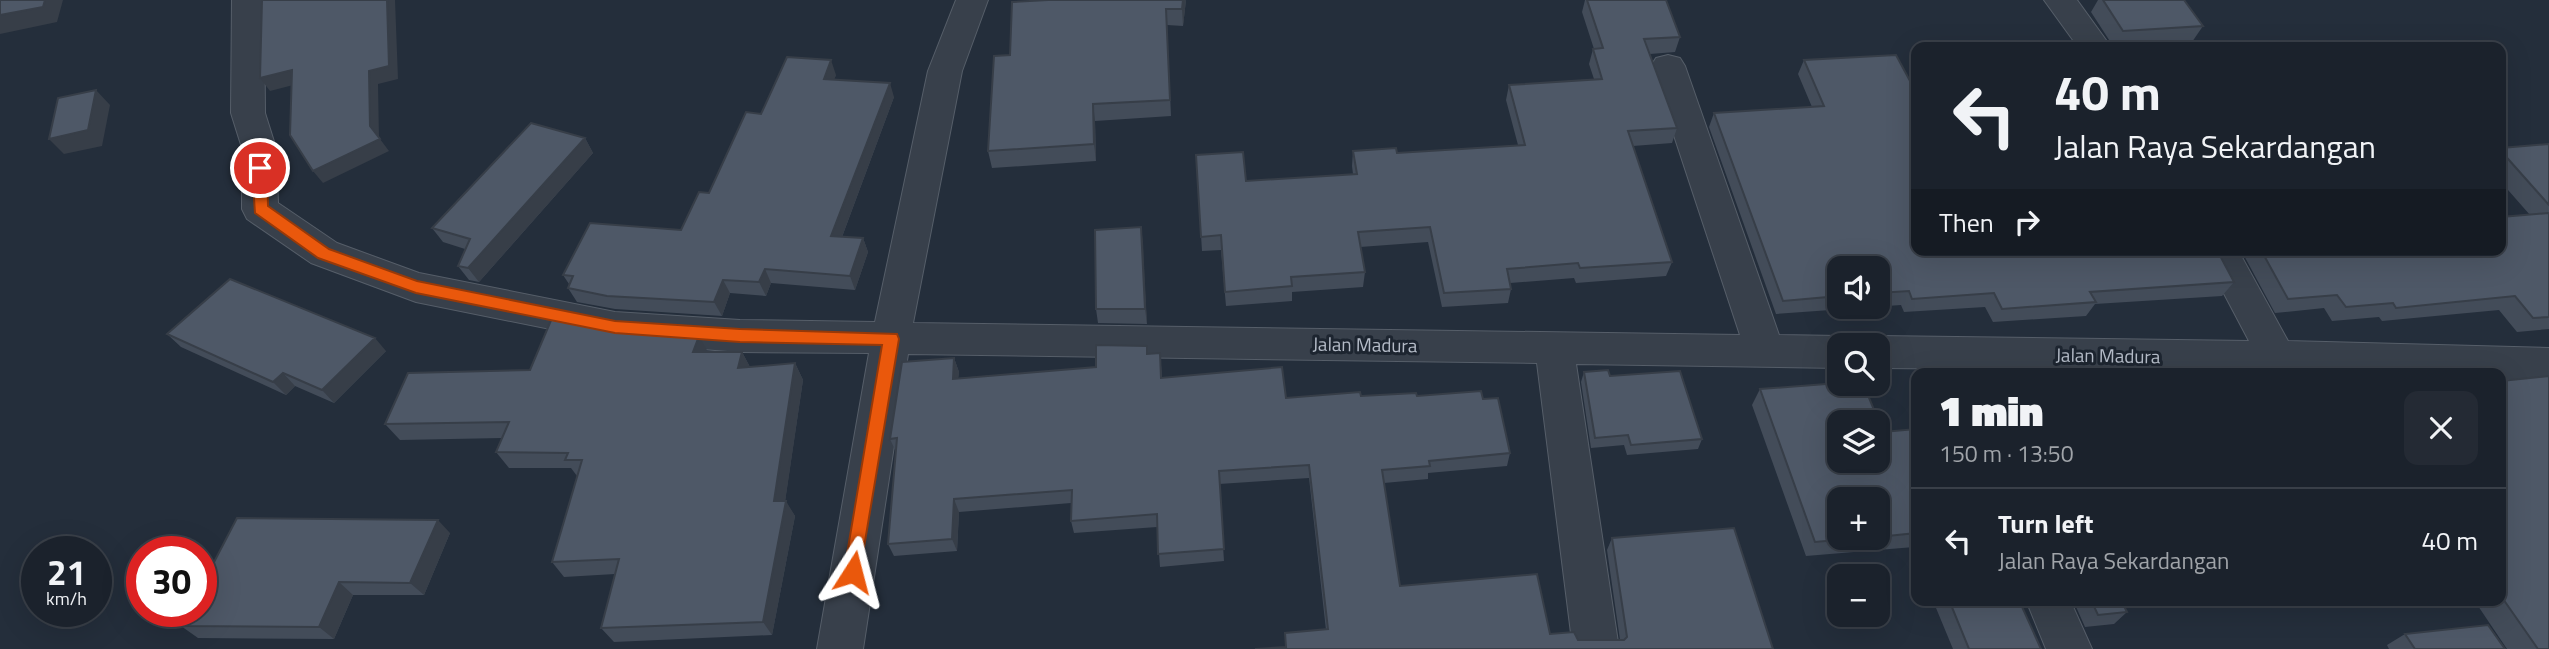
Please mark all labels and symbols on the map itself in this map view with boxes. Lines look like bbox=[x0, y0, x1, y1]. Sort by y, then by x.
pin bbox=[230, 138, 290, 198]
street label: Jalan Madura bbox=[1312, 329, 1418, 359]
street label: Jalan Madura bbox=[2055, 340, 2161, 370]
position arrow bbox=[816, 535, 890, 609]
speed limit sign: 30 bbox=[126, 536, 217, 627]

